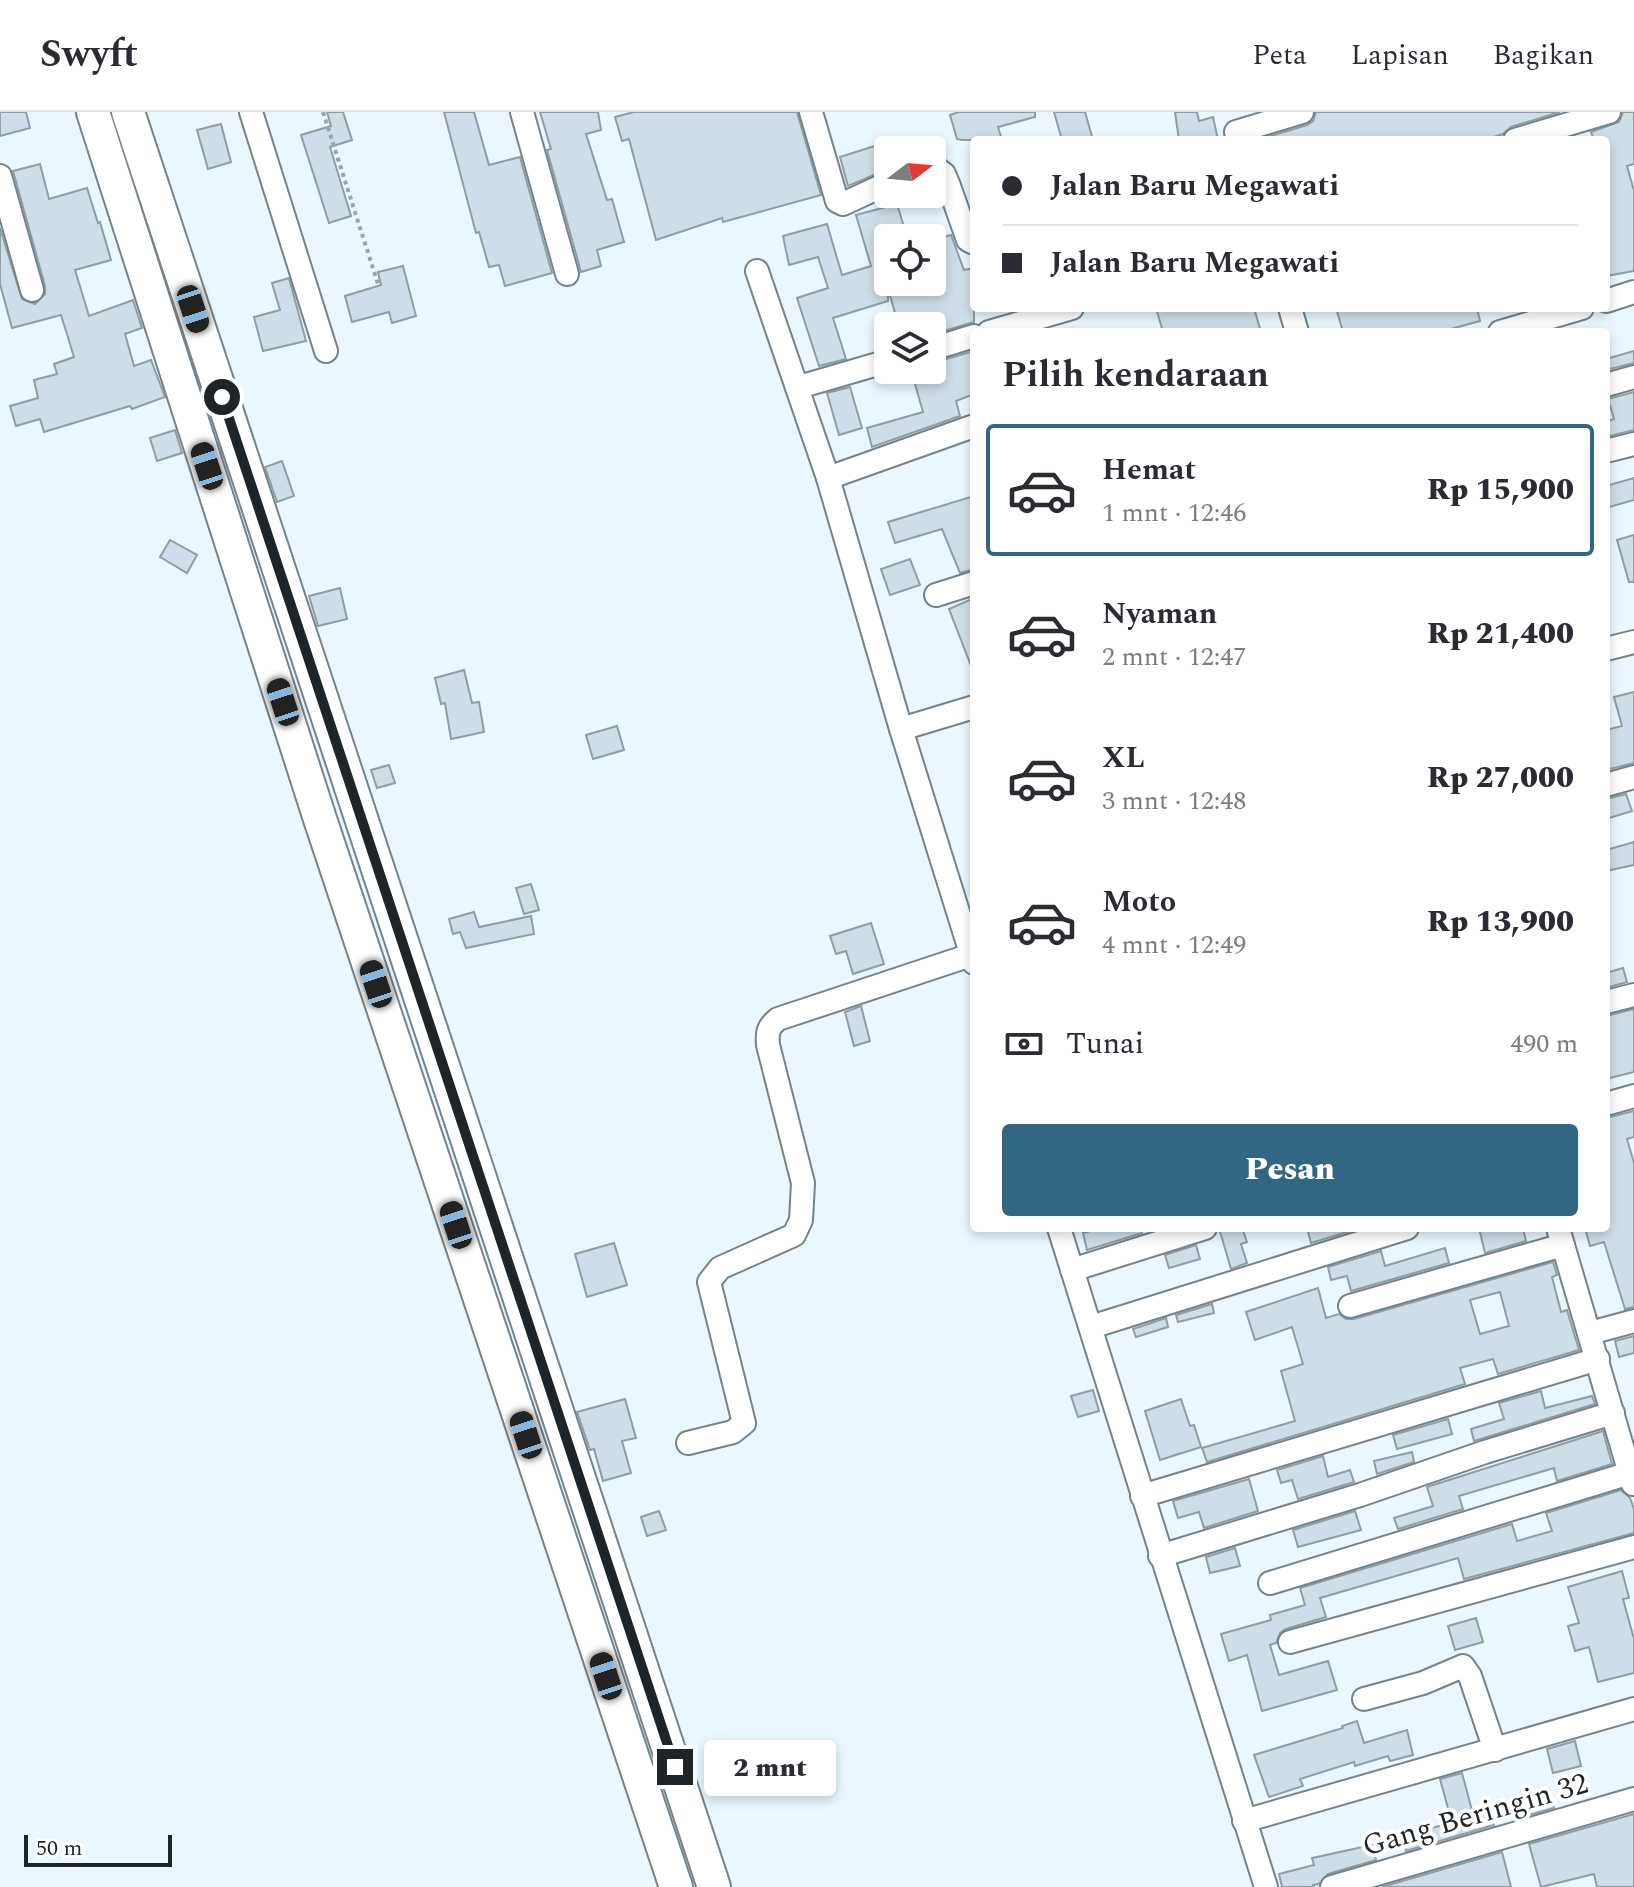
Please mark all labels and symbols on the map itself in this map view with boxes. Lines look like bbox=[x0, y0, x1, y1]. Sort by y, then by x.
north arrow bbox=[874, 136, 946, 208]
car bbox=[174, 282, 212, 336]
route start bbox=[204, 379, 240, 415]
car bbox=[188, 439, 226, 493]
car bbox=[264, 675, 302, 729]
car bbox=[357, 957, 395, 1011]
car bbox=[437, 1198, 475, 1252]
car bbox=[507, 1408, 545, 1462]
car bbox=[587, 1649, 625, 1703]
callout: 2 mnt bbox=[703, 1739, 835, 1795]
route end bbox=[657, 1749, 693, 1785]
street label: Gang Beringin 32 bbox=[1357, 1761, 1594, 1869]
scale bar bbox=[24, 1831, 172, 1867]

